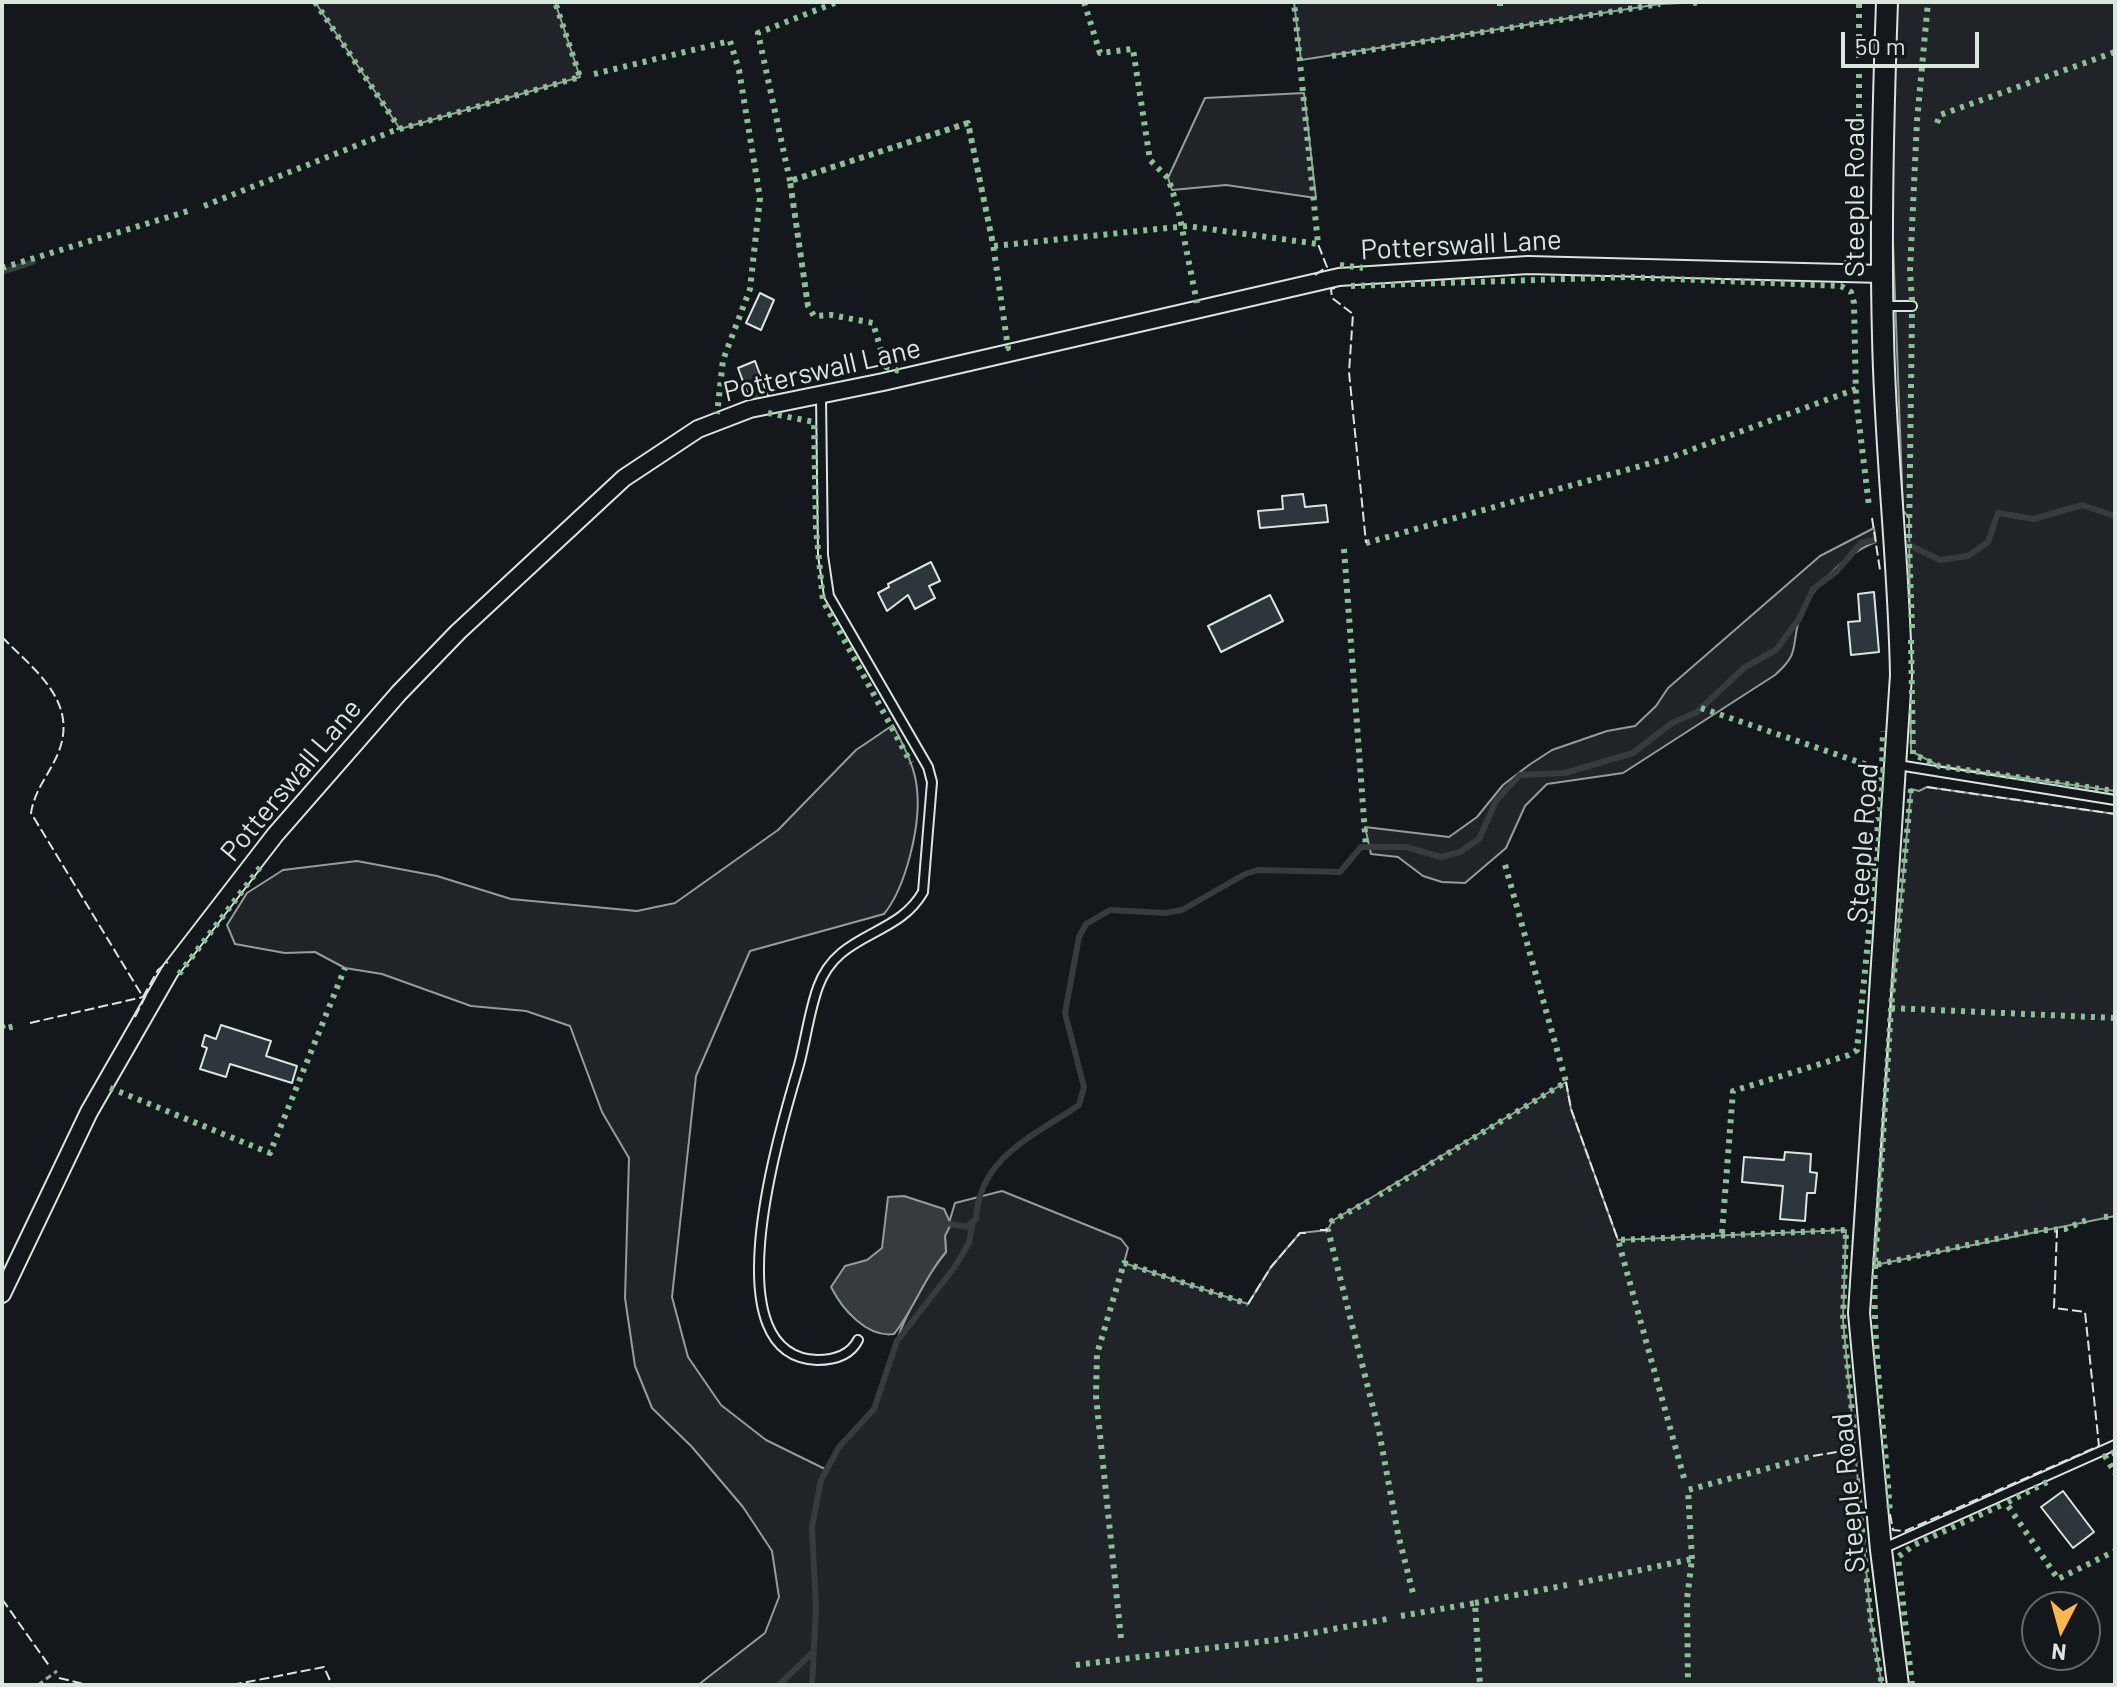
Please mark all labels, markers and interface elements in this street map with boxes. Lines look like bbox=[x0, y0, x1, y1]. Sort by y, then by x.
scale bar bbox=[1845, 16, 1983, 66]
text: 50 m bbox=[1855, 31, 1906, 60]
street label: Steeple Road bbox=[1838, 117, 1872, 277]
street label: Potterswall Lane bbox=[1360, 223, 1562, 267]
street label: Potterswall Lane bbox=[720, 331, 924, 409]
street label: Potterswall Lane bbox=[213, 692, 369, 868]
street label: Steeple Road bbox=[1841, 762, 1885, 924]
street label: Steeple Road bbox=[1825, 1412, 1873, 1574]
north arrow bbox=[2021, 1591, 2101, 1671]
text: N bbox=[2050, 1639, 2067, 1667]

